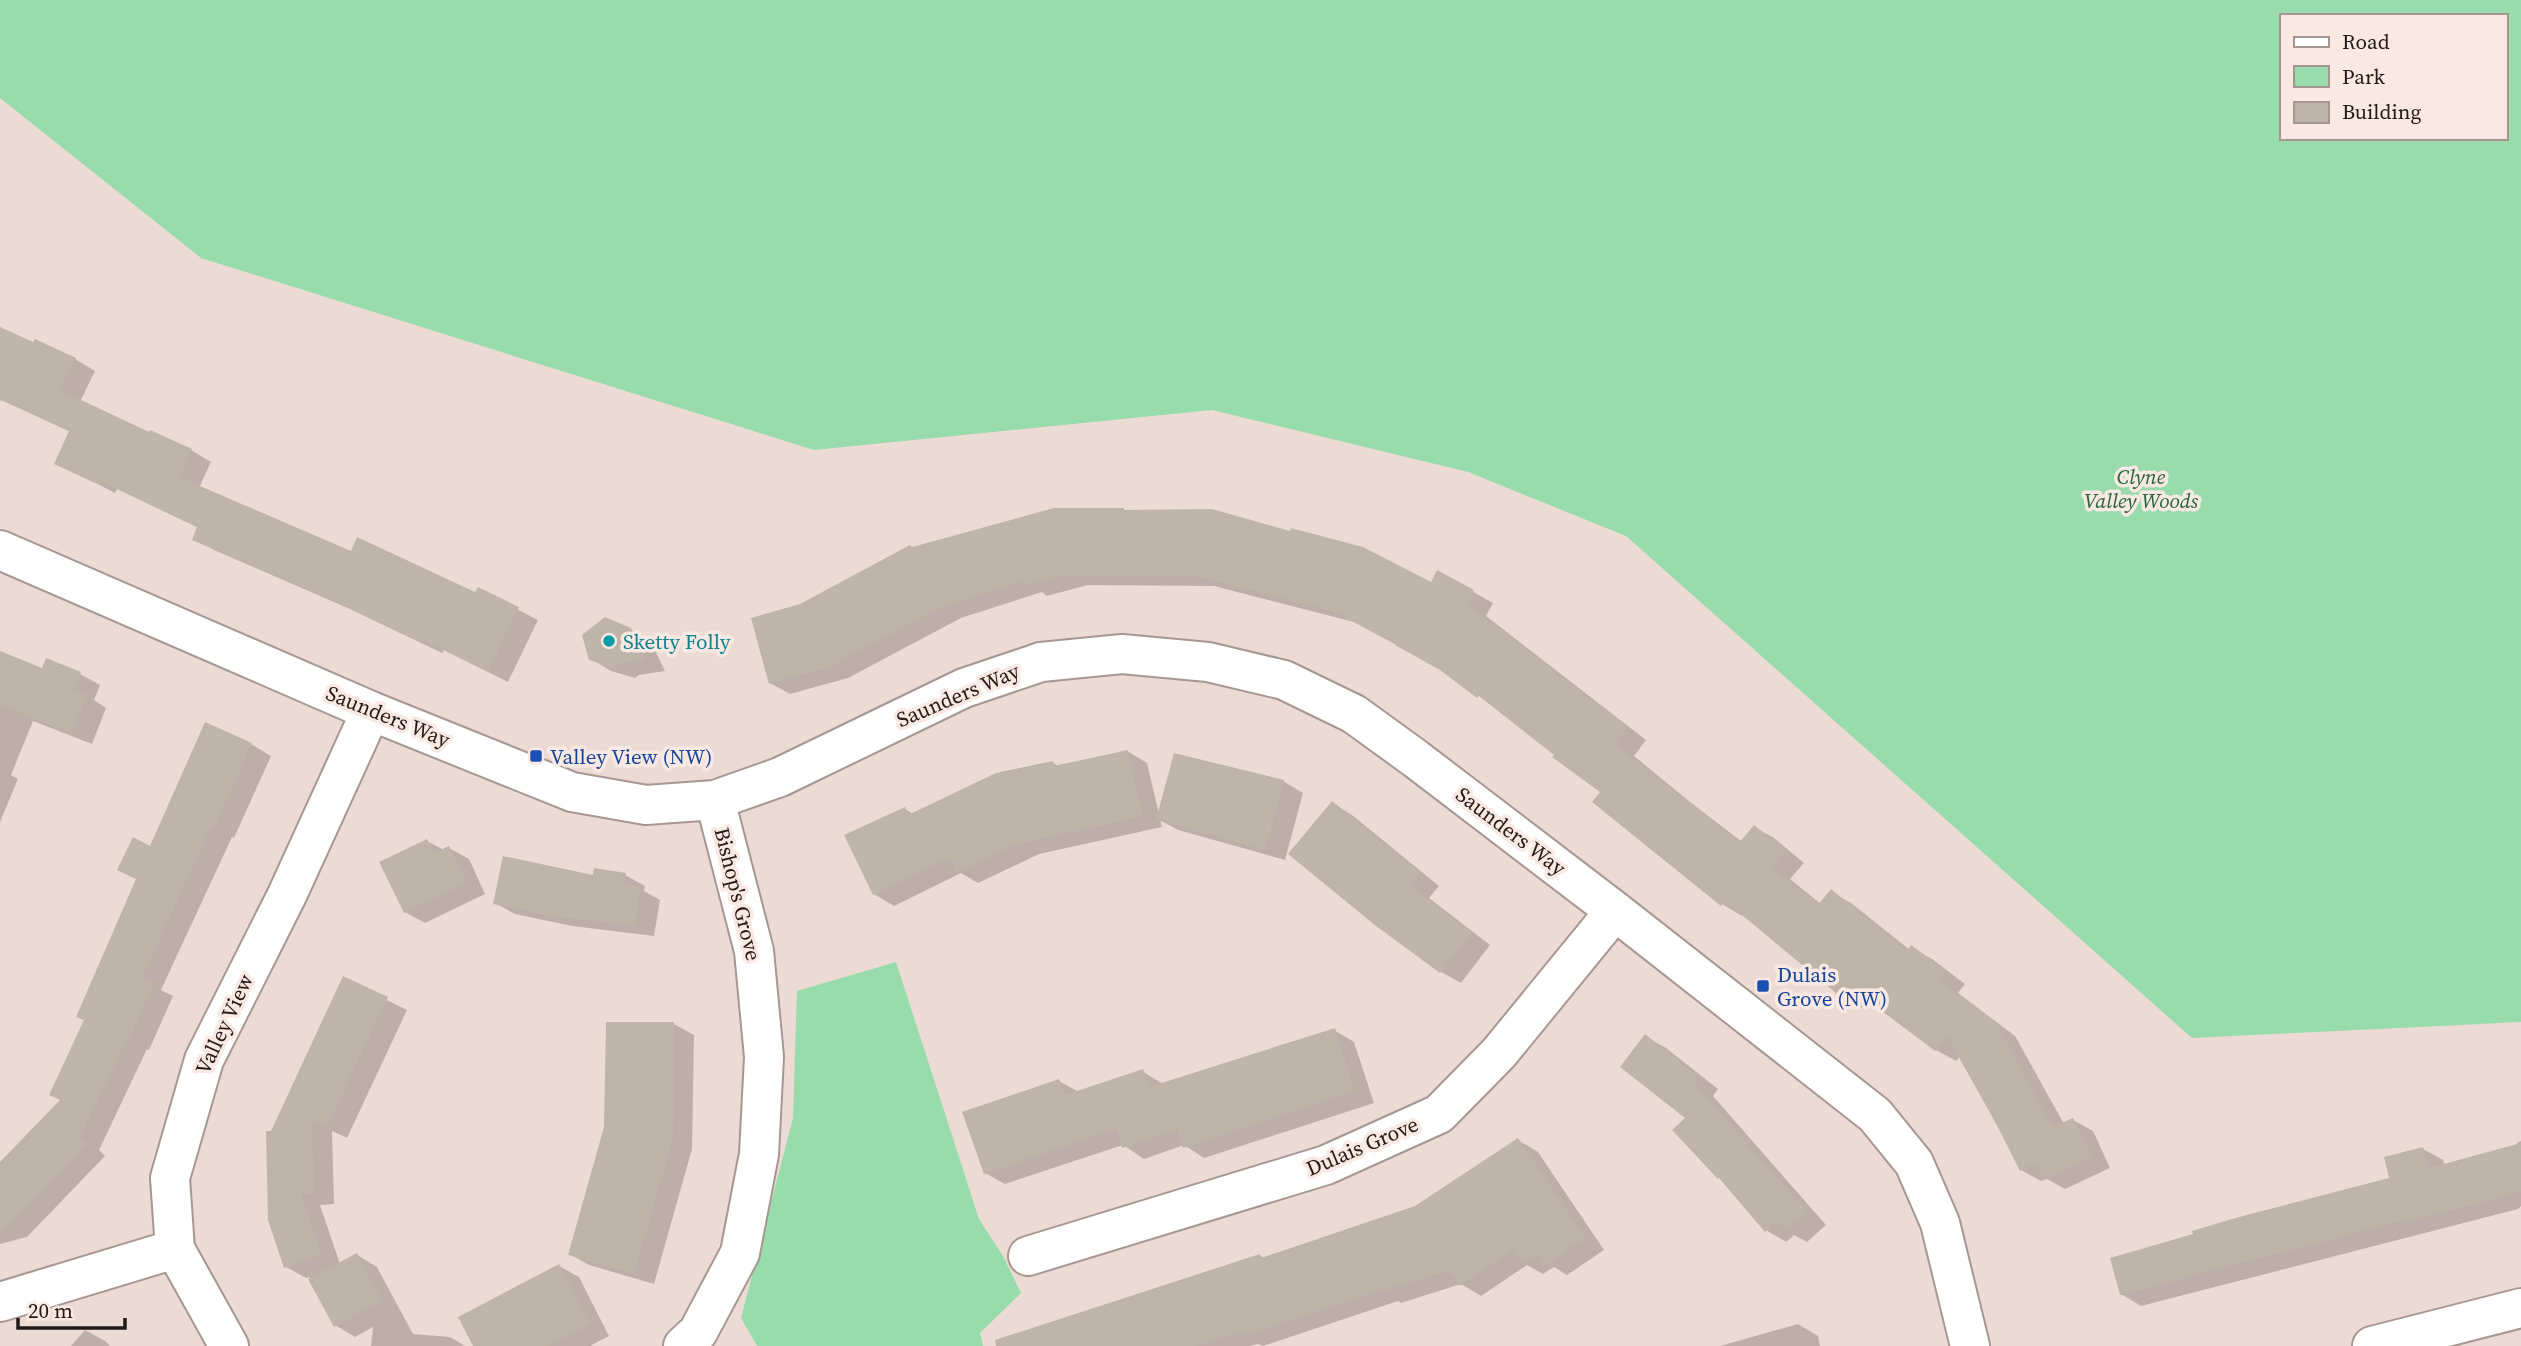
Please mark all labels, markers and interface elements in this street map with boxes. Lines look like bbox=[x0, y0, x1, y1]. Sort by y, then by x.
legend bbox=[2280, 14, 2507, 140]
text: Road bbox=[2342, 27, 2390, 56]
text: Park bbox=[2342, 62, 2386, 91]
text: Building bbox=[2342, 97, 2421, 126]
park label: Clyne Valley Woods bbox=[2084, 462, 2199, 515]
place label: Sketty Folly bbox=[623, 627, 731, 656]
marker: Sketty Folly bbox=[601, 633, 617, 649]
street label: Saunders Way bbox=[892, 656, 1024, 734]
street label: Saunders Way bbox=[322, 678, 454, 754]
place label: Valley View (NW) bbox=[550, 742, 712, 771]
marker: Valley View (NW) bbox=[528, 748, 544, 764]
street label: Saunders Way bbox=[1450, 780, 1572, 882]
street label: Bishop's Grove bbox=[707, 824, 769, 964]
place label: Dulais Grove (NW) bbox=[1777, 960, 1887, 1013]
street label: Valley View bbox=[188, 969, 260, 1079]
marker: Dulais Grove (NW) bbox=[1755, 978, 1771, 994]
street label: Dulais Grove bbox=[1301, 1109, 1423, 1183]
scale bar bbox=[18, 1286, 124, 1330]
text: 20 m bbox=[28, 1296, 73, 1325]

